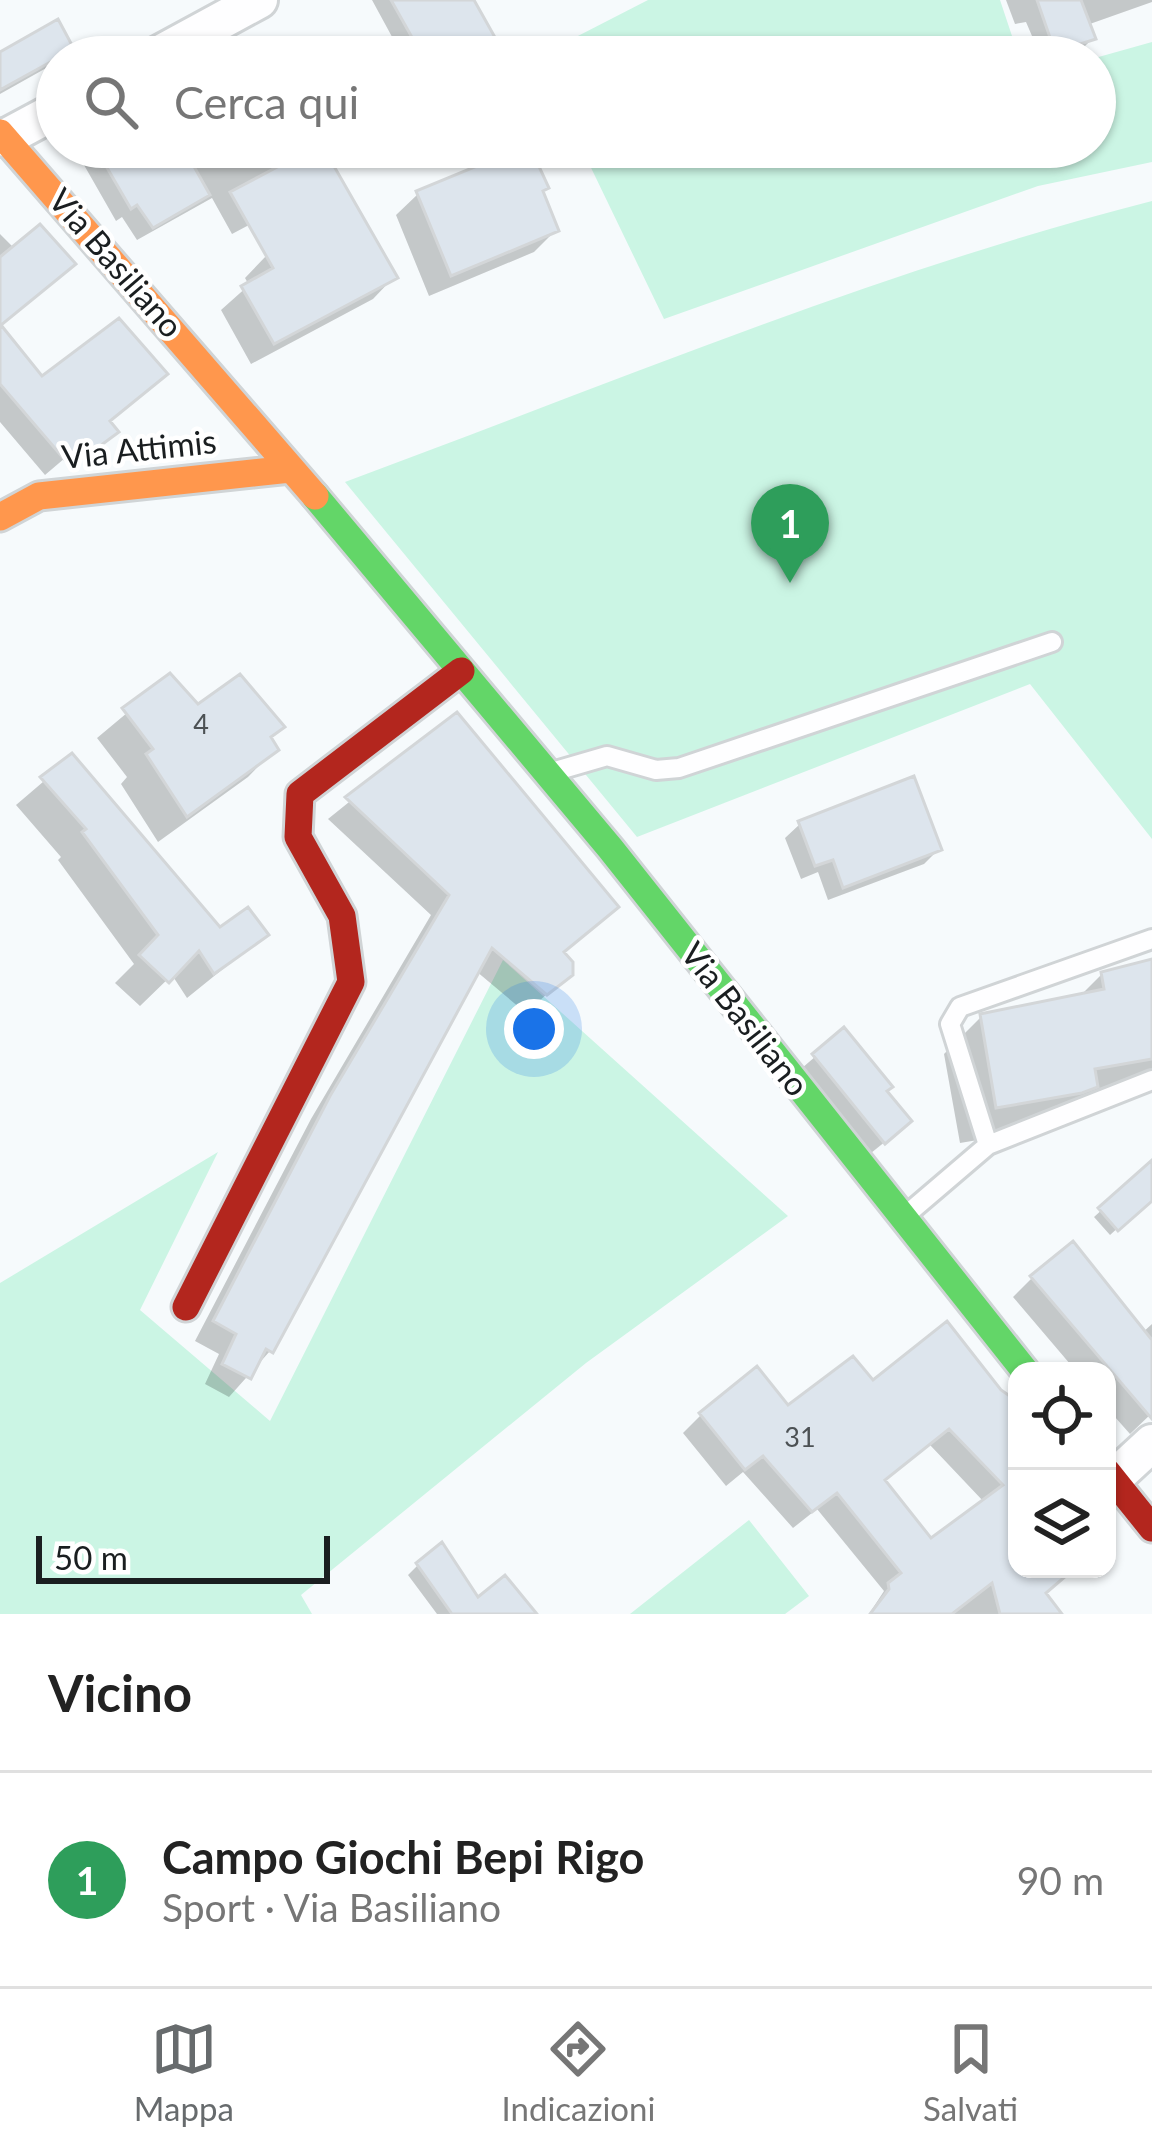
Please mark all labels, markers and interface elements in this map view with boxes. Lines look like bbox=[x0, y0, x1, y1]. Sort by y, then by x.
search box bbox=[36, 36, 1116, 168]
icon: search bbox=[78, 69, 144, 135]
text: Cerca qui bbox=[174, 75, 359, 129]
street label: Via Basiliano bbox=[41, 180, 192, 345]
street label: Via Attimis bbox=[60, 420, 218, 476]
pin: 1 bbox=[751, 484, 829, 583]
house number: 4 bbox=[193, 707, 209, 740]
street label: Via Basiliano bbox=[673, 934, 818, 1103]
your location bbox=[504, 999, 564, 1059]
map controls bbox=[1008, 1362, 1116, 1578]
button: locate bbox=[1008, 1362, 1116, 1470]
house number: 31 bbox=[784, 1420, 816, 1453]
button: layers bbox=[1008, 1470, 1116, 1578]
scale bar bbox=[36, 1530, 330, 1583]
text: 50 m bbox=[54, 1537, 128, 1577]
text: Vicino bbox=[48, 1662, 192, 1723]
text: Campo Giochi Bepi Rigo bbox=[162, 1830, 644, 1884]
text: 1 bbox=[76, 1857, 98, 1903]
text: 90 m bbox=[1017, 1857, 1104, 1903]
text: Sport · Via Basiliano bbox=[162, 1884, 501, 1930]
tab: Mappa bbox=[134, 2016, 234, 2128]
tab: Indicazioni bbox=[502, 2016, 655, 2128]
tab: Salvati bbox=[923, 2016, 1018, 2128]

